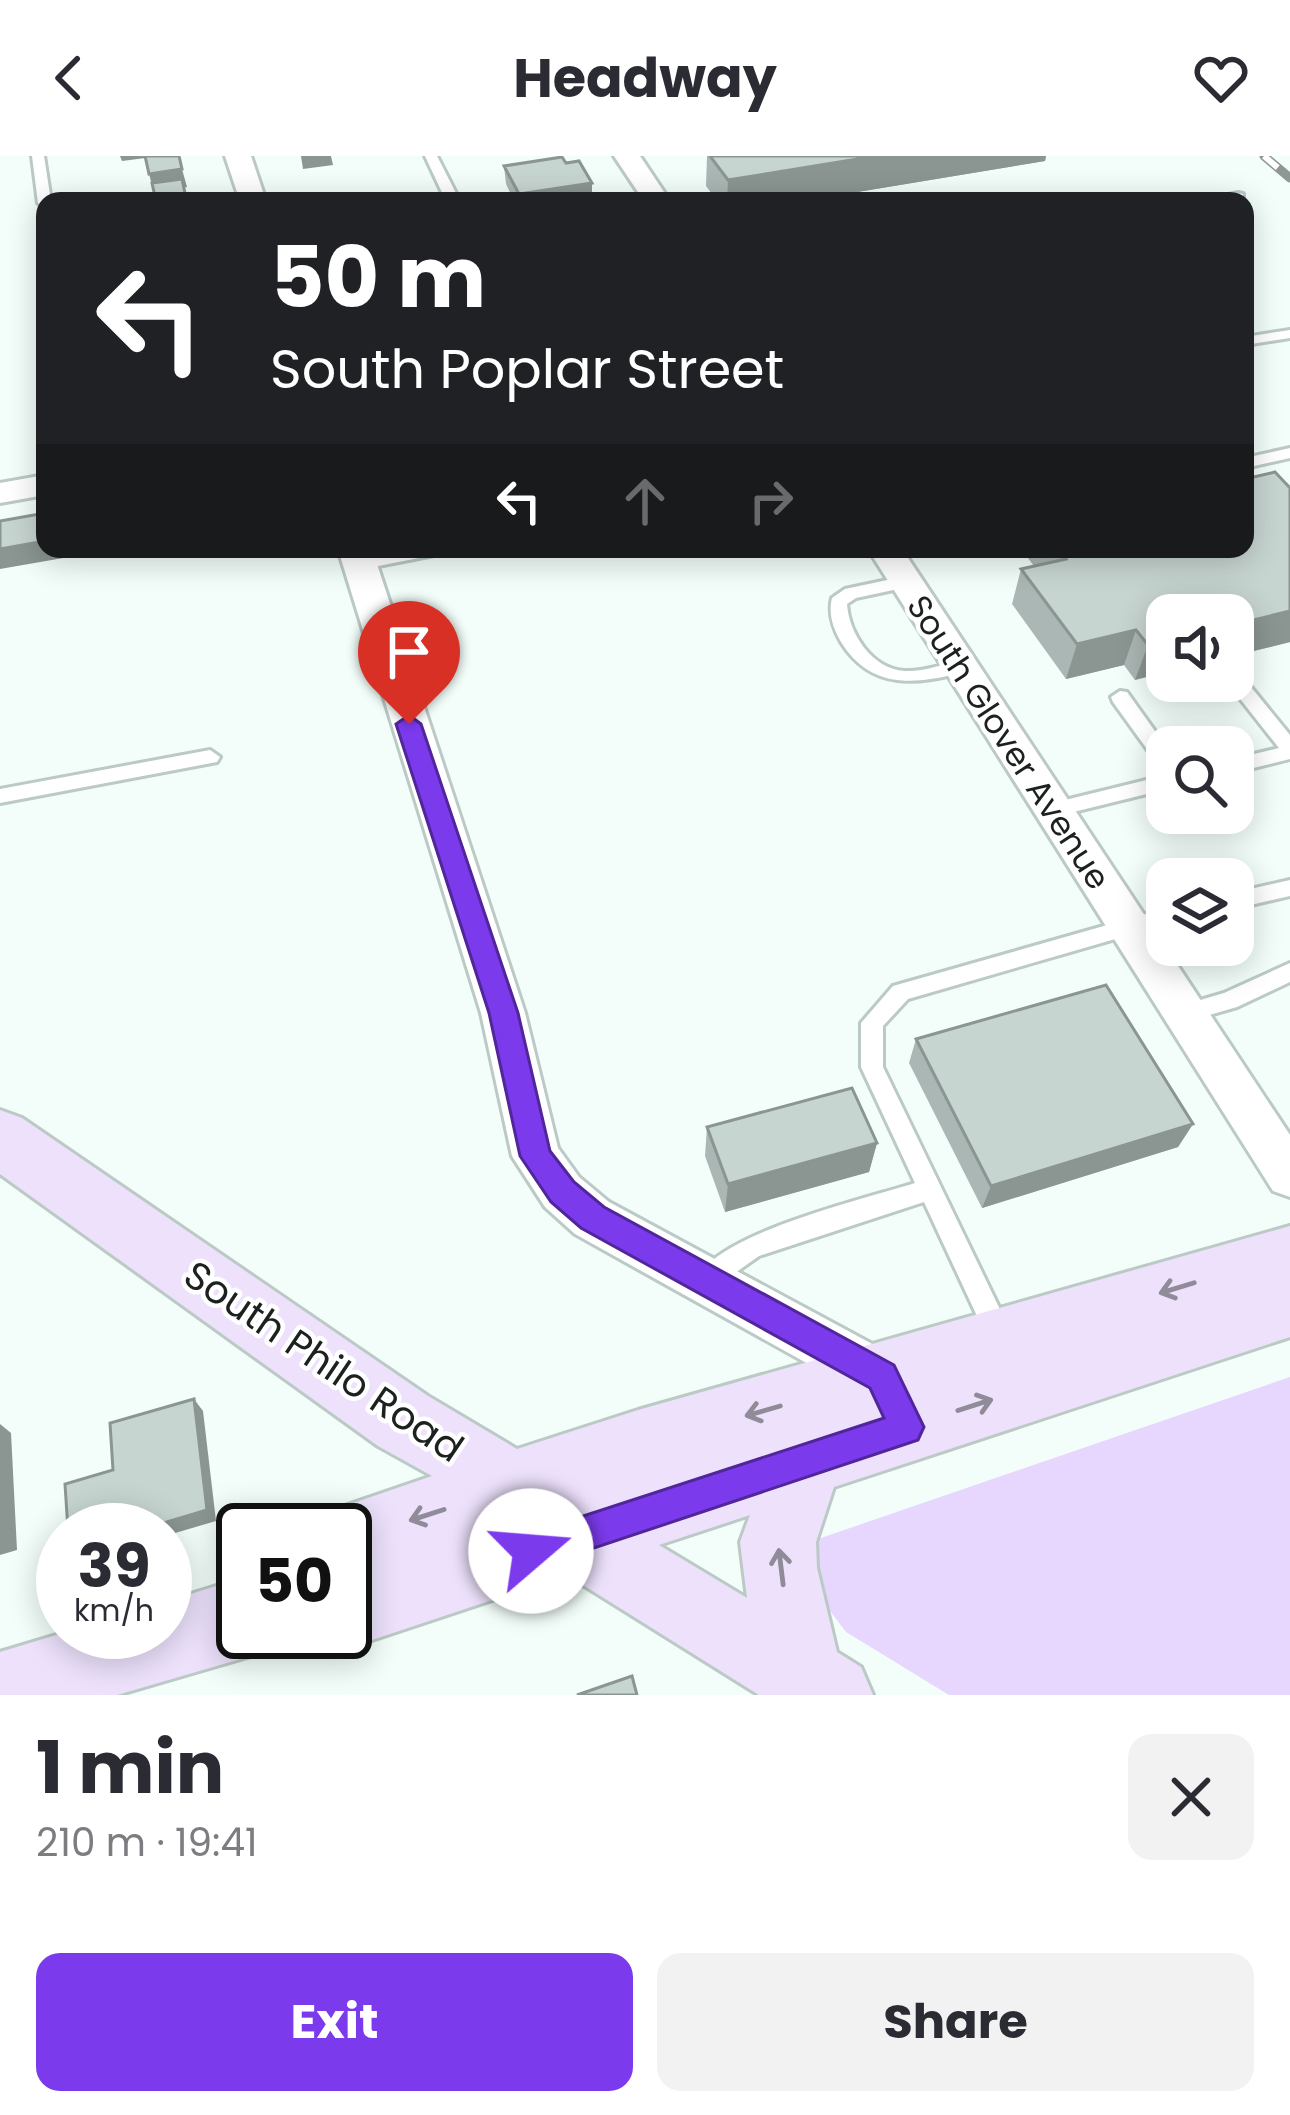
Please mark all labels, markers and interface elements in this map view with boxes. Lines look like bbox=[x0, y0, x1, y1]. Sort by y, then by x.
text: Headway bbox=[513, 40, 777, 116]
icon: back bbox=[36, 45, 102, 111]
icon: heart bbox=[1188, 45, 1254, 111]
text: 50 m bbox=[270, 219, 486, 336]
icon: left bbox=[72, 240, 228, 396]
text: South Poplar Street bbox=[270, 331, 784, 407]
icon: left bbox=[486, 468, 552, 534]
icon: ahead bbox=[612, 468, 678, 534]
icon: right bbox=[738, 468, 804, 534]
street label: South Glover Avenue bbox=[896, 586, 1122, 899]
map controls bbox=[1146, 594, 1254, 966]
button: sound bbox=[1146, 594, 1254, 702]
pin bbox=[358, 601, 460, 724]
icon: arrive bbox=[376, 619, 442, 685]
button: search bbox=[1146, 726, 1254, 834]
button: layers bbox=[1146, 858, 1254, 966]
street label: South Philo Road bbox=[173, 1247, 474, 1475]
one-way arrow bbox=[1159, 1278, 1197, 1300]
one-way arrow bbox=[955, 1393, 993, 1415]
one-way arrow bbox=[745, 1401, 783, 1423]
position arrow bbox=[468, 1488, 594, 1614]
speed limit sign: 50 bbox=[216, 1503, 372, 1659]
one-way arrow bbox=[409, 1506, 447, 1528]
text: 39 bbox=[77, 1524, 151, 1608]
one-way arrow bbox=[769, 1549, 791, 1588]
text: km/h bbox=[74, 1589, 154, 1632]
text: 1 min bbox=[36, 1717, 224, 1818]
button: close bbox=[1128, 1734, 1254, 1860]
text: 210 m · 19:41 bbox=[36, 1815, 257, 1870]
button: Exit bbox=[36, 1953, 633, 2091]
button: Share bbox=[657, 1953, 1254, 2091]

